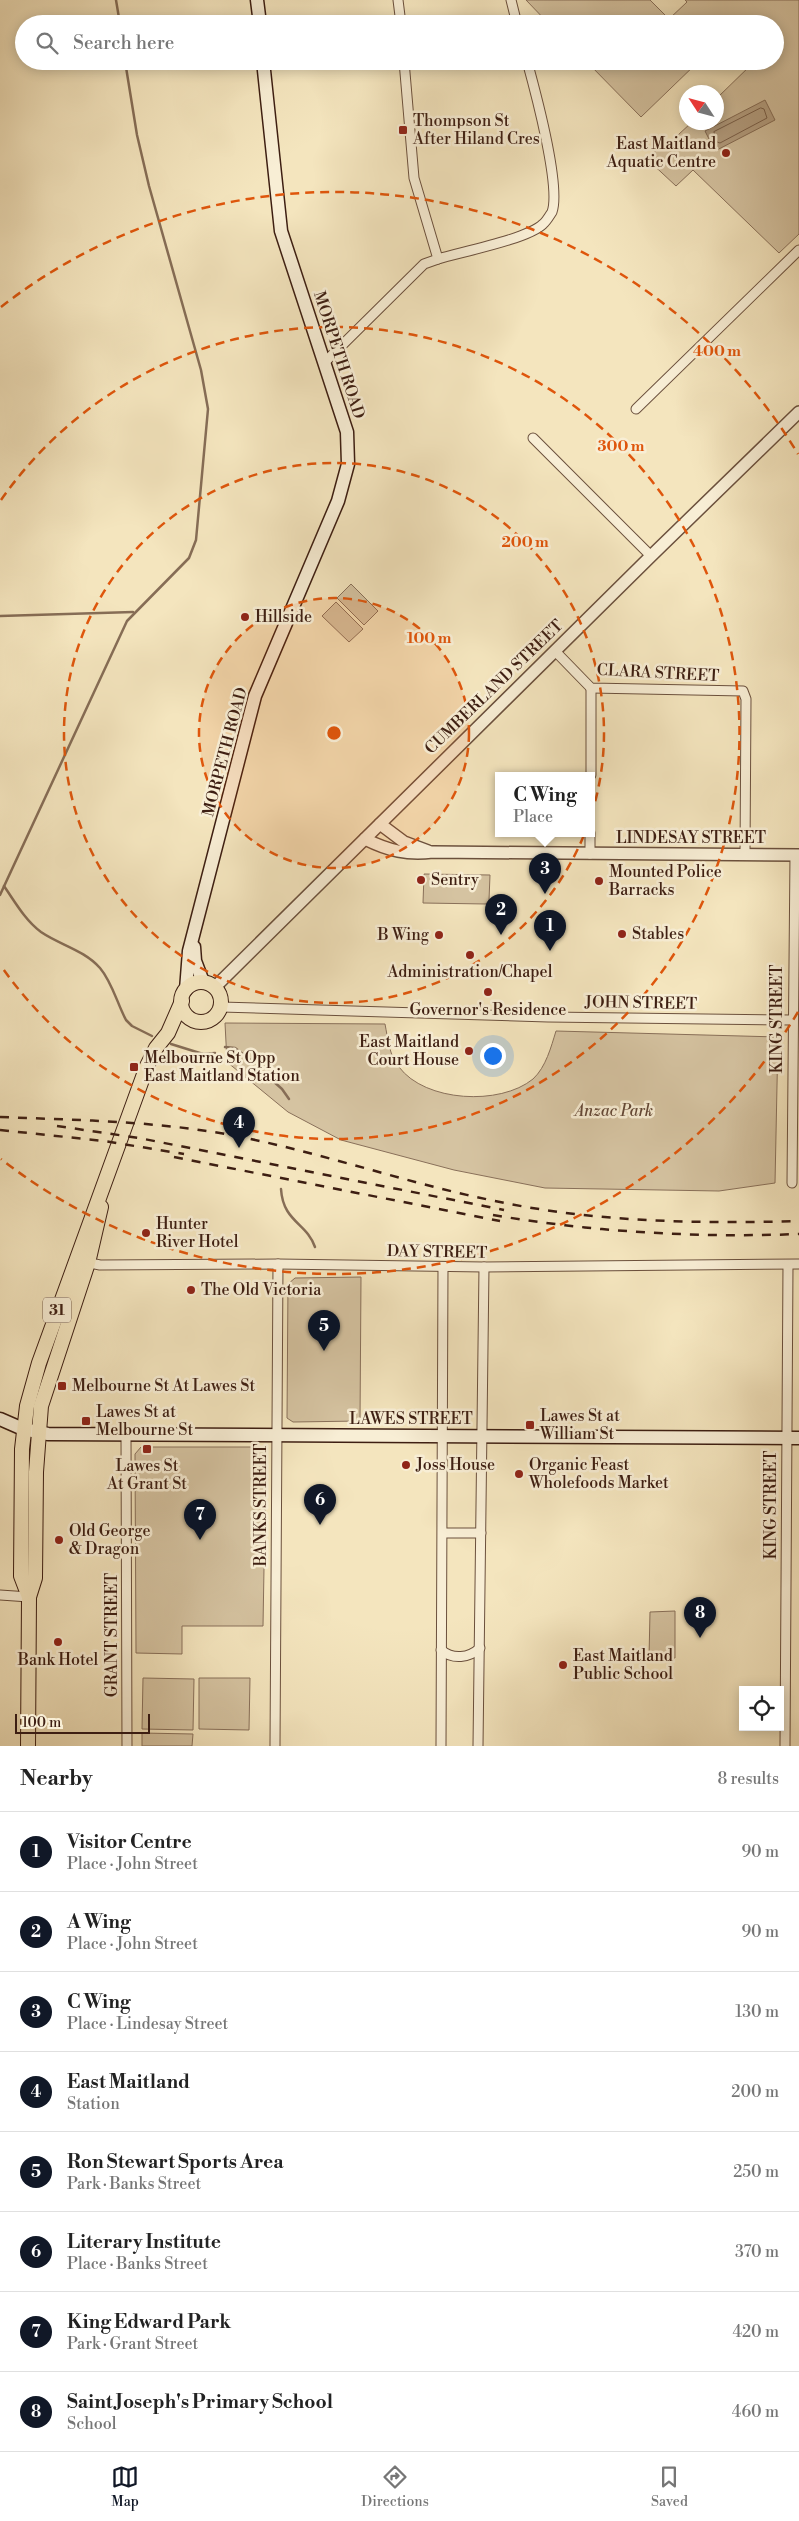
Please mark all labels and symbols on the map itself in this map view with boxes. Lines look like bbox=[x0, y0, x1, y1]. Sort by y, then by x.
north arrow bbox=[679, 85, 724, 130]
place label: Thompson St After Hiland Cres bbox=[412, 111, 540, 149]
marker: Thompson St After Hiland Cres bbox=[397, 124, 409, 136]
place label: East Maitland Aquatic Centre bbox=[606, 134, 716, 172]
marker: East Maitland Aquatic Centre bbox=[720, 147, 732, 159]
street label: MORPETH ROAD bbox=[309, 289, 369, 421]
text: 400 m bbox=[693, 342, 741, 361]
text: 300 m bbox=[598, 437, 645, 456]
text: 200 m bbox=[501, 533, 549, 552]
place label: Hillside bbox=[255, 607, 312, 627]
marker: Hillside bbox=[239, 611, 251, 623]
street label: CUMBERLAND STREET bbox=[421, 616, 567, 758]
text: 100 m bbox=[407, 629, 452, 648]
street label: CLARA STREET bbox=[596, 660, 720, 686]
street label: MORPETH ROAD bbox=[198, 685, 252, 819]
centre of rings bbox=[325, 724, 343, 742]
street label: LINDESAY STREET bbox=[616, 828, 766, 848]
pin: 3 bbox=[529, 853, 561, 894]
place label: Mounted Police Barracks bbox=[608, 862, 722, 900]
place label: Sentry bbox=[431, 870, 479, 890]
marker: Sentry bbox=[415, 874, 427, 886]
marker: Mounted Police Barracks bbox=[593, 875, 605, 887]
pin: 2 bbox=[485, 894, 517, 935]
pin: 1 bbox=[534, 910, 566, 951]
place label: Stables bbox=[632, 924, 684, 944]
place label: B Wing bbox=[376, 925, 430, 945]
marker: Stables bbox=[616, 928, 628, 940]
marker: B Wing bbox=[433, 929, 445, 941]
marker: Administration/Chapel bbox=[464, 949, 476, 961]
place label: Administration/Chapel bbox=[387, 962, 553, 982]
street label: KING STREET bbox=[767, 965, 787, 1074]
marker: Governor's Residence bbox=[482, 986, 494, 998]
street label: JOHN STREET bbox=[584, 992, 697, 1014]
place label: Governor's Residence bbox=[410, 1000, 566, 1020]
place label: East Maitland Court House bbox=[359, 1032, 459, 1070]
your location bbox=[480, 1043, 506, 1069]
marker: East Maitland Court House bbox=[463, 1045, 475, 1057]
place label: Melbourne St Opp East Maitland Station bbox=[144, 1048, 300, 1086]
marker: Melbourne St Opp East Maitland Station bbox=[128, 1061, 140, 1073]
park label: Anzac Park bbox=[573, 1101, 653, 1121]
pin: 4 bbox=[223, 1107, 255, 1148]
place label: Hunter River Hotel bbox=[156, 1214, 239, 1252]
marker: Hunter River Hotel bbox=[140, 1227, 152, 1239]
street label: DAY STREET bbox=[387, 1241, 487, 1263]
place label: The Old Victoria bbox=[201, 1280, 322, 1300]
marker: The Old Victoria bbox=[185, 1284, 197, 1296]
road number: 31 bbox=[43, 1298, 71, 1322]
pin: 5 bbox=[308, 1310, 340, 1351]
place label: Melbourne St At Lawes St bbox=[72, 1376, 255, 1396]
marker: Melbourne St At Lawes St bbox=[56, 1380, 68, 1392]
place label: Lawes St at Melbourne St bbox=[96, 1402, 193, 1440]
place label: Lawes St at William St bbox=[539, 1406, 620, 1444]
street label: LAWES STREET bbox=[349, 1409, 473, 1429]
marker: Lawes St at Melbourne St bbox=[80, 1415, 92, 1427]
marker: Lawes St at William St bbox=[524, 1419, 536, 1431]
marker: Lawes St At Grant St bbox=[141, 1443, 153, 1455]
street label: BANKS STREET bbox=[251, 1443, 271, 1568]
street label: KING STREET bbox=[761, 1451, 781, 1560]
place label: Joss House bbox=[415, 1455, 495, 1475]
place label: Organic Feast Wholefoods Market bbox=[528, 1455, 669, 1493]
place label: Lawes St At Grant St bbox=[106, 1456, 187, 1494]
marker: Joss House bbox=[400, 1459, 412, 1471]
marker: Organic Feast Wholefoods Market bbox=[513, 1468, 525, 1480]
pin: 6 bbox=[304, 1484, 336, 1525]
pin: 7 bbox=[184, 1499, 216, 1540]
place label: Old George & Dragon bbox=[69, 1521, 150, 1559]
marker: Old George & Dragon bbox=[53, 1534, 65, 1546]
street label: GRANT STREET bbox=[102, 1573, 122, 1697]
pin: 8 bbox=[684, 1597, 716, 1638]
marker: Bank Hotel bbox=[52, 1636, 64, 1648]
place label: East Maitland Public School bbox=[573, 1646, 673, 1684]
place label: Bank Hotel bbox=[17, 1650, 99, 1670]
marker: East Maitland Public School bbox=[557, 1659, 569, 1671]
scale bar bbox=[15, 1711, 150, 1734]

